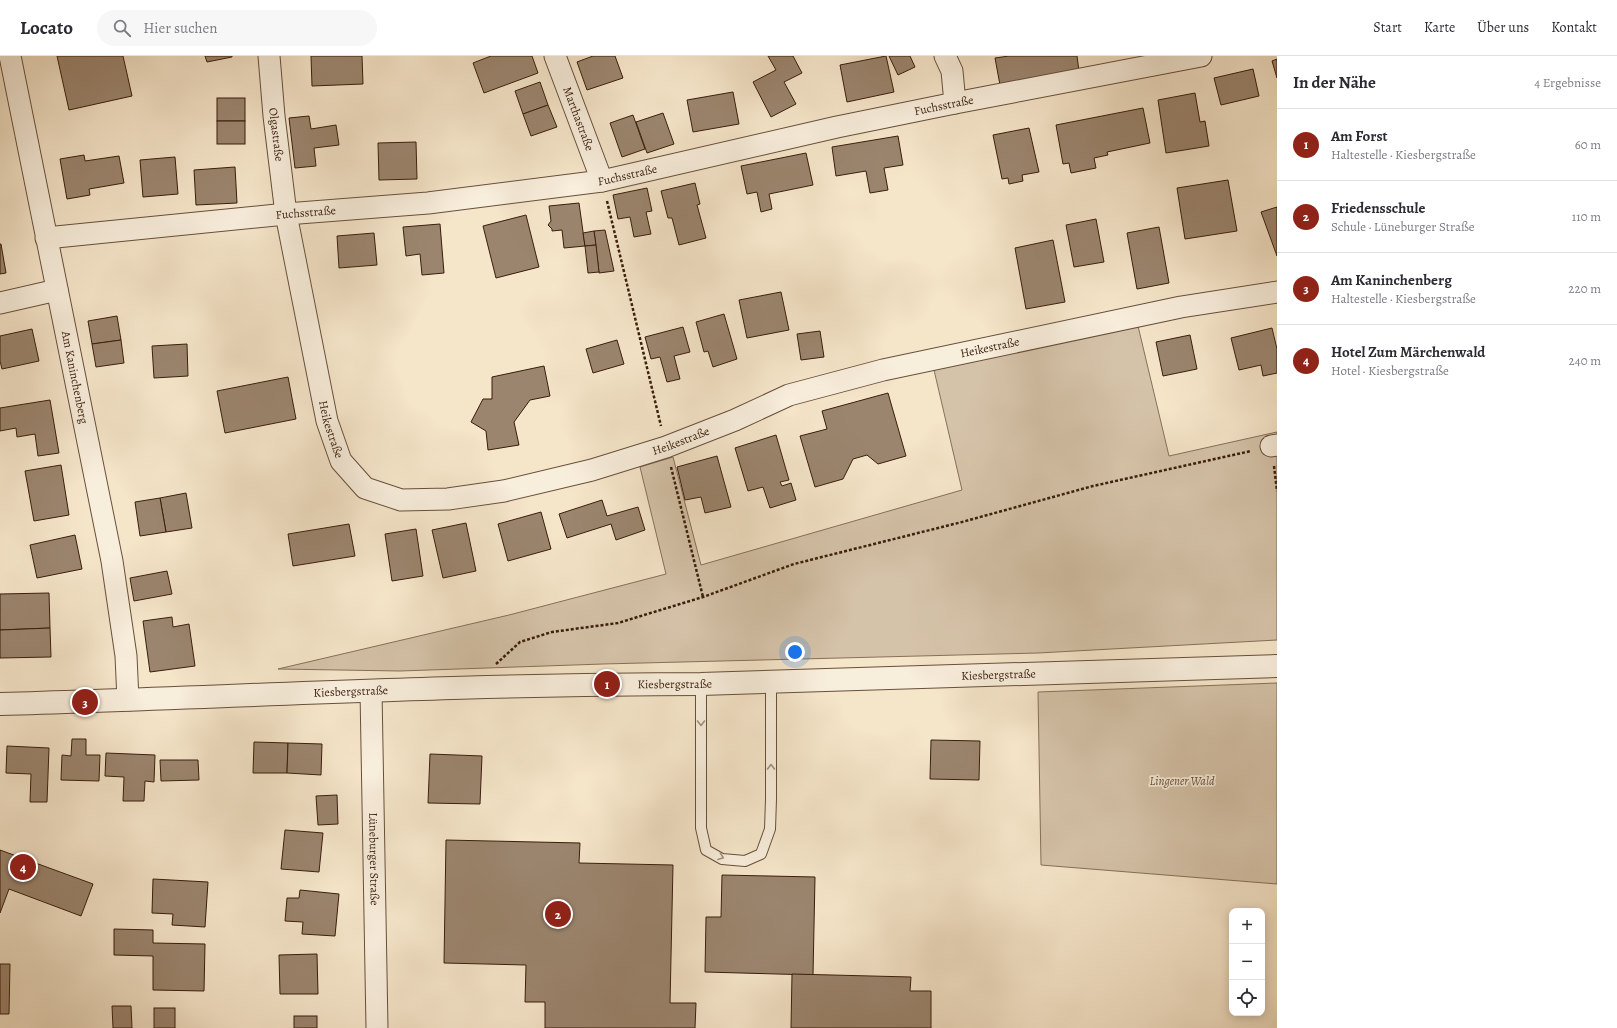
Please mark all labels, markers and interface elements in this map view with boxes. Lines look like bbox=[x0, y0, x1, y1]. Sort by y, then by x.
search box bbox=[97, 10, 377, 46]
text: Locato bbox=[20, 15, 73, 41]
icon: search bbox=[111, 17, 133, 39]
text: Hier suchen bbox=[143, 18, 217, 38]
text: Start bbox=[1373, 18, 1402, 37]
text: Karte bbox=[1424, 18, 1455, 37]
text: Über uns bbox=[1477, 18, 1529, 37]
text: Kontakt bbox=[1551, 18, 1597, 37]
text: In der Nähe bbox=[1293, 71, 1376, 94]
text: 4 Ergebnisse bbox=[1534, 74, 1601, 91]
street label: Marthastraße bbox=[559, 84, 598, 153]
street label: Fuchsstraße bbox=[913, 92, 975, 119]
street label: Olgastraße bbox=[265, 107, 288, 162]
text: Am Forst bbox=[1331, 126, 1388, 146]
text: 1 bbox=[1304, 136, 1308, 153]
text: 60 m bbox=[1575, 136, 1601, 153]
text: Haltestelle · Kiesbergstraße bbox=[1331, 146, 1476, 163]
street label: Fuchsstraße bbox=[597, 161, 659, 189]
text: Friedensschule bbox=[1331, 198, 1425, 218]
street label: Fuchsstraße bbox=[275, 202, 336, 223]
text: 2 bbox=[1303, 208, 1309, 225]
text: 110 m bbox=[1572, 208, 1601, 225]
text: Schule · Lüneburger Straße bbox=[1331, 218, 1475, 235]
text: Am Kaninchenberg bbox=[1331, 270, 1452, 290]
text: 3 bbox=[1303, 280, 1309, 297]
text: 220 m bbox=[1568, 280, 1601, 297]
text: Haltestelle · Kiesbergstraße bbox=[1331, 290, 1476, 307]
street label: Am Kaninchenberg bbox=[58, 329, 92, 425]
street label: Heikestraße bbox=[959, 333, 1021, 361]
text: Hotel Zum Märchenwald bbox=[1331, 342, 1485, 362]
text: 4 bbox=[1303, 352, 1309, 369]
text: 240 m bbox=[1569, 352, 1601, 369]
text: Hotel · Kiesbergstraße bbox=[1331, 362, 1449, 379]
street label: Heikestraße bbox=[315, 399, 347, 461]
street label: Heikestraße bbox=[650, 423, 712, 459]
your location bbox=[785, 642, 805, 662]
street label: Kiesbergstraße bbox=[961, 666, 1036, 684]
pin: 1 bbox=[594, 669, 620, 699]
street label: Kiesbergstraße bbox=[637, 676, 712, 692]
street label: Kiesbergstraße bbox=[313, 682, 388, 701]
pin: 3 bbox=[72, 687, 98, 717]
one-way arrow bbox=[697, 720, 705, 726]
one-way arrow bbox=[767, 764, 775, 770]
park label: Lingener Wald bbox=[1150, 773, 1215, 789]
street label: Lüneburger Straße bbox=[365, 812, 383, 906]
pin: 4 bbox=[10, 852, 36, 882]
one-way arrow bbox=[718, 853, 725, 861]
pin: 2 bbox=[545, 899, 571, 929]
map controls bbox=[1229, 908, 1265, 1016]
button: + bbox=[1229, 908, 1265, 944]
button: − bbox=[1229, 944, 1265, 980]
button: locate bbox=[1229, 980, 1265, 1016]

